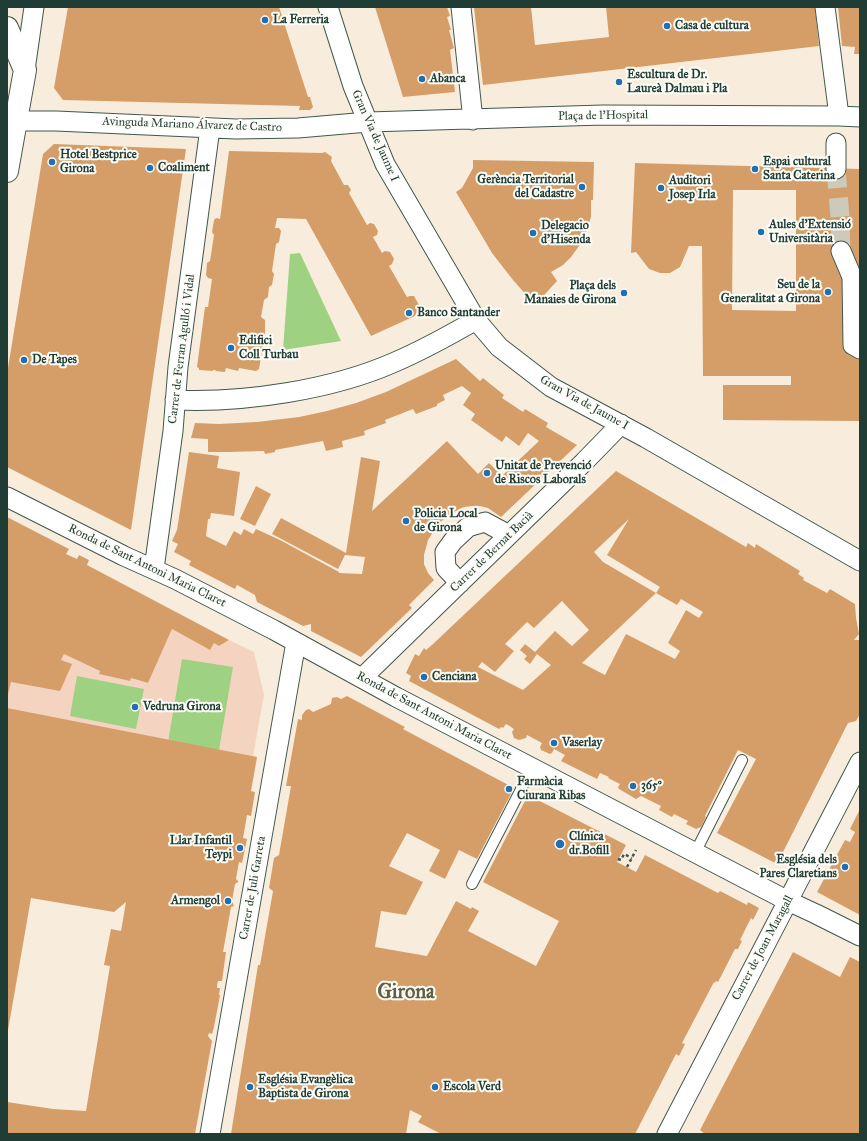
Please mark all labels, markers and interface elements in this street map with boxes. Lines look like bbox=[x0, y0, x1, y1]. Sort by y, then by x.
place label: La Ferreria bbox=[273, 13, 329, 27]
marker: La Ferreria bbox=[260, 15, 270, 25]
place label: Casa de cultura bbox=[675, 19, 749, 33]
marker: Casa de cultura bbox=[662, 21, 672, 31]
place label: Escultura de Dr. Laureà Dalmau i Pla bbox=[627, 68, 727, 96]
place label: Abanca bbox=[430, 72, 466, 86]
marker: Abanca bbox=[417, 74, 427, 84]
marker: Escultura de Dr. Laureà Dalmau i Pla bbox=[614, 77, 624, 87]
street label: Gran Via de Jaume I bbox=[348, 88, 402, 184]
street label: Plaça de l'Hospital bbox=[558, 108, 648, 124]
street label: Avinguda Mariano Álvarez de Castro bbox=[102, 115, 282, 135]
place label: Hotel Bestprice Girona bbox=[60, 148, 137, 176]
place label: Espai cultural Santa Caterina bbox=[763, 155, 835, 183]
marker: Hotel Bestprice Girona bbox=[47, 157, 57, 167]
place label: Coaliment bbox=[158, 161, 210, 175]
marker: Coaliment bbox=[145, 163, 155, 173]
marker: Espai cultural Santa Caterina bbox=[750, 164, 760, 174]
place label: Gerència Territorial del Cadastre bbox=[477, 173, 574, 201]
place label: Auditori Josep Irla bbox=[669, 174, 716, 202]
marker: Gerència Territorial del Cadastre bbox=[577, 182, 587, 192]
marker: Auditori Josep Irla bbox=[656, 183, 666, 193]
place label: Aules d'Extensió Universitària bbox=[769, 218, 851, 246]
place label: Delegacio d'Hisenda bbox=[541, 219, 591, 247]
marker: Aules d'Extensió Universitària bbox=[756, 227, 766, 237]
marker: Delegacio d'Hisenda bbox=[528, 228, 538, 238]
street label: Carrer de Ferran Agulló i Vidal bbox=[166, 273, 198, 425]
place label: Seu de la Generalitat a Girona bbox=[721, 278, 820, 306]
place label: Plaça dels Manaies de Girona bbox=[524, 279, 616, 307]
marker: Seu de la Generalitat a Girona bbox=[823, 287, 833, 297]
marker: Plaça dels Manaies de Girona bbox=[619, 288, 629, 298]
place label: Banco Santander bbox=[417, 306, 500, 320]
marker: Banco Santander bbox=[404, 308, 414, 318]
place label: Edifici Coll Turbau bbox=[239, 334, 299, 362]
marker: Edifici Coll Turbau bbox=[226, 343, 236, 353]
place label: De Tapes bbox=[32, 353, 77, 367]
marker: De Tapes bbox=[19, 355, 29, 365]
street label: Gran Via de Jaume I bbox=[537, 373, 631, 433]
place label: Unitat de Prevenció de Riscos Laborals bbox=[495, 459, 591, 487]
marker: Unitat de Prevenció de Riscos Laborals bbox=[482, 468, 492, 478]
place label: Policia Local de Girona bbox=[414, 507, 478, 535]
street label: Carrer de Bernat Bacià bbox=[447, 509, 537, 595]
marker: Policia Local de Girona bbox=[401, 516, 411, 526]
street label: Ronda de Sant Antoni Maria Claret bbox=[66, 521, 228, 611]
street label: Ronda de Sant Antoni Maria Claret bbox=[354, 669, 514, 763]
place label: Cenciana bbox=[432, 670, 477, 684]
marker: Cenciana bbox=[419, 672, 429, 682]
place label: Vedruna Girona bbox=[143, 700, 221, 714]
marker: Vedruna Girona bbox=[130, 702, 140, 712]
place label: Vaserlay bbox=[562, 736, 602, 750]
marker: Vaserlay bbox=[549, 738, 559, 748]
place label: Farmàcia Ciurana Ribas bbox=[517, 775, 585, 803]
place label: 365º bbox=[641, 779, 662, 793]
marker: 365º bbox=[628, 781, 638, 791]
marker: Farmàcia Ciurana Ribas bbox=[504, 784, 514, 794]
place label: Clínica dr.Bofill bbox=[569, 830, 609, 858]
place label: Llar Infantil Teypi bbox=[170, 834, 232, 862]
street label: Carrer de Juli Garreta bbox=[237, 835, 269, 941]
marker: Clínica dr.Bofill bbox=[554, 838, 566, 850]
marker: Llar Infantil Teypi bbox=[235, 843, 245, 853]
place label: Església dels Pares Claretians bbox=[760, 853, 837, 881]
marker: Església dels Pares Claretians bbox=[840, 862, 850, 872]
street label: Carrer de Joan Maragall bbox=[729, 893, 797, 1003]
place label: Armengol bbox=[171, 894, 220, 908]
marker: Armengol bbox=[223, 896, 233, 906]
district label: Girona bbox=[377, 981, 435, 1005]
place label: Església Evangèlica Baptista de Girona bbox=[258, 1073, 353, 1101]
place label: Escola Verd bbox=[443, 1080, 501, 1094]
marker: Església Evangèlica Baptista de Girona bbox=[245, 1082, 255, 1092]
marker: Escola Verd bbox=[430, 1082, 440, 1092]

